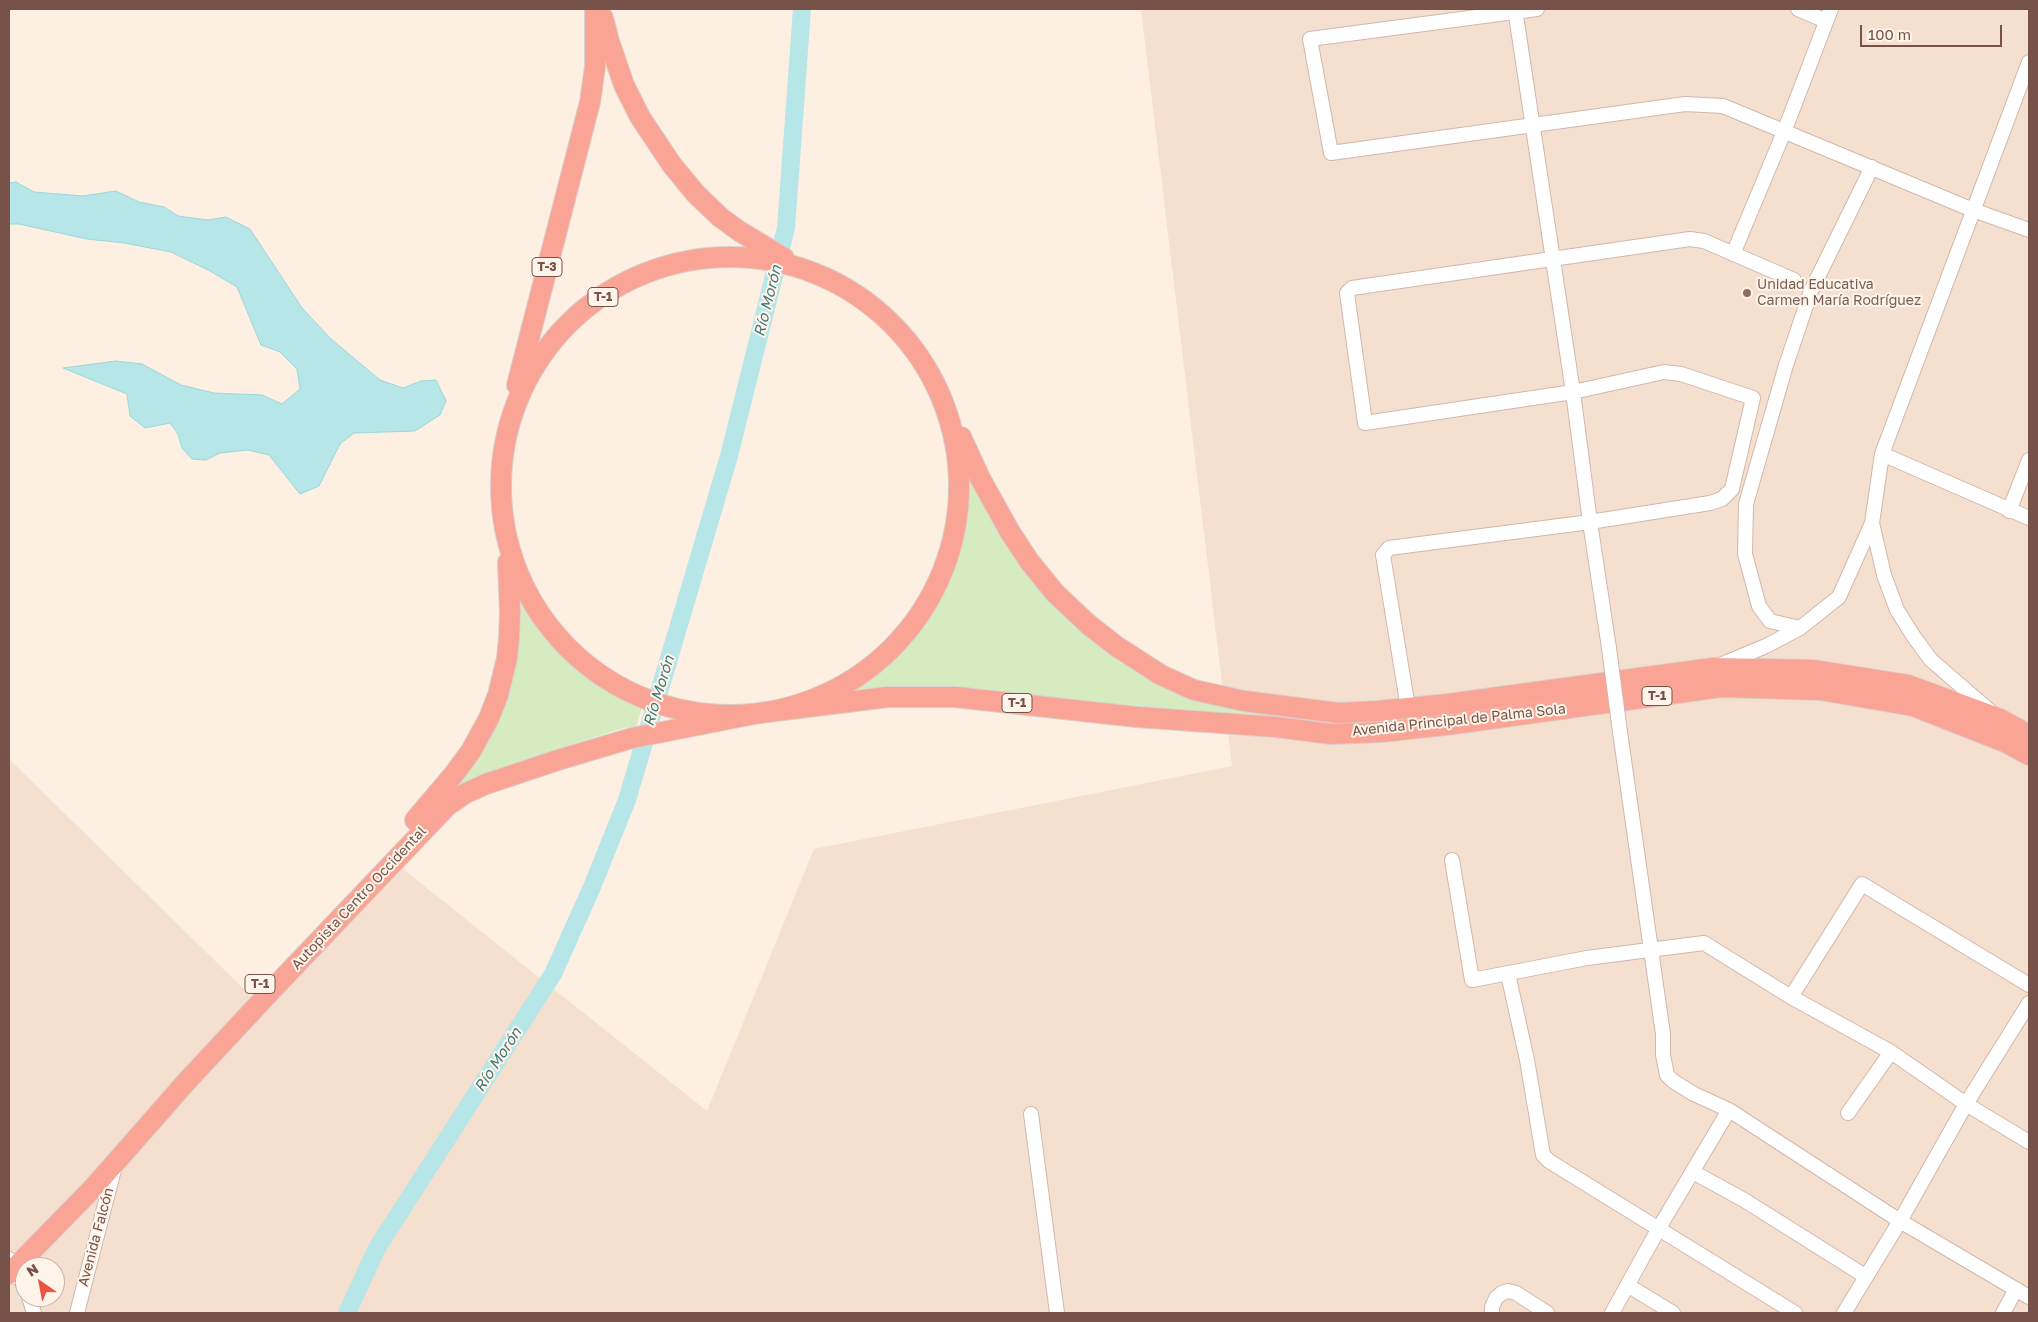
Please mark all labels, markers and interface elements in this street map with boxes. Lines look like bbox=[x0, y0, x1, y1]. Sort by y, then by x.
scale bar bbox=[1863, 15, 2006, 47]
text: 100 m bbox=[1868, 25, 1911, 43]
road number: T-3 bbox=[532, 258, 562, 276]
water label: Río Morón bbox=[750, 264, 786, 338]
place label: Unidad Educativa Carmen María Rodríguez bbox=[1757, 277, 1921, 310]
marker: Unidad Educativa Carmen María Rodríguez bbox=[1741, 287, 1753, 299]
road number: T-1 bbox=[588, 288, 618, 306]
water label: Río Morón bbox=[640, 654, 678, 728]
road number: T-1 bbox=[1642, 686, 1672, 706]
road number: T-1 bbox=[1002, 694, 1032, 712]
street label: Avenida Principal de Palma Sola bbox=[1351, 700, 1567, 740]
street label: Autopista Centro Occidental bbox=[288, 823, 430, 973]
road number: T-1 bbox=[245, 974, 275, 994]
water label: Río Morón bbox=[471, 1025, 525, 1095]
street label: Avenida Falcón bbox=[75, 1186, 117, 1288]
north arrow bbox=[15, 1257, 65, 1307]
text: N bbox=[23, 1260, 41, 1280]

